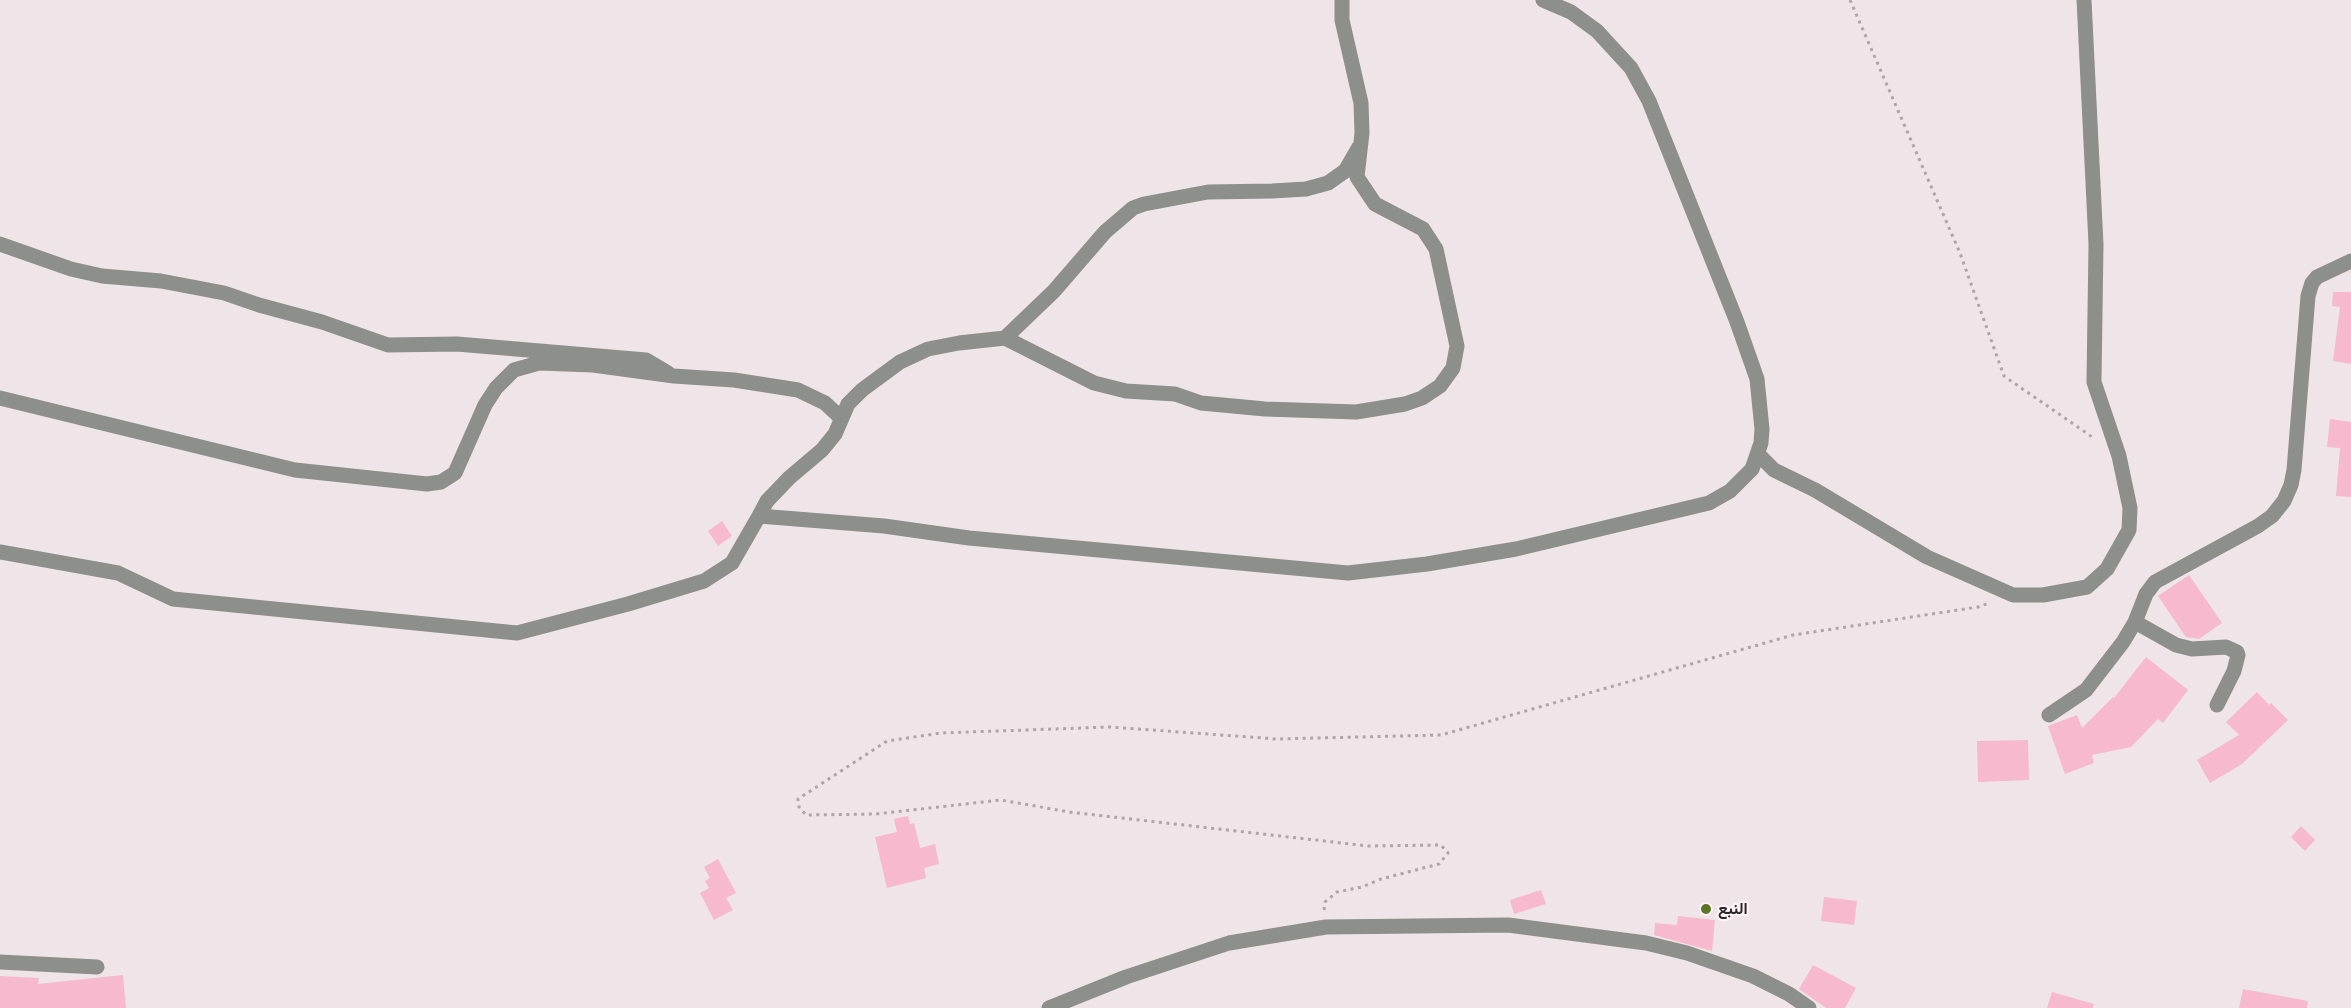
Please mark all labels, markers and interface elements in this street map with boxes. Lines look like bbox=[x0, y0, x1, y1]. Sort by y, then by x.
place label: النبع bbox=[1718, 899, 1748, 919]
marker: النبع bbox=[1699, 902, 1713, 916]

